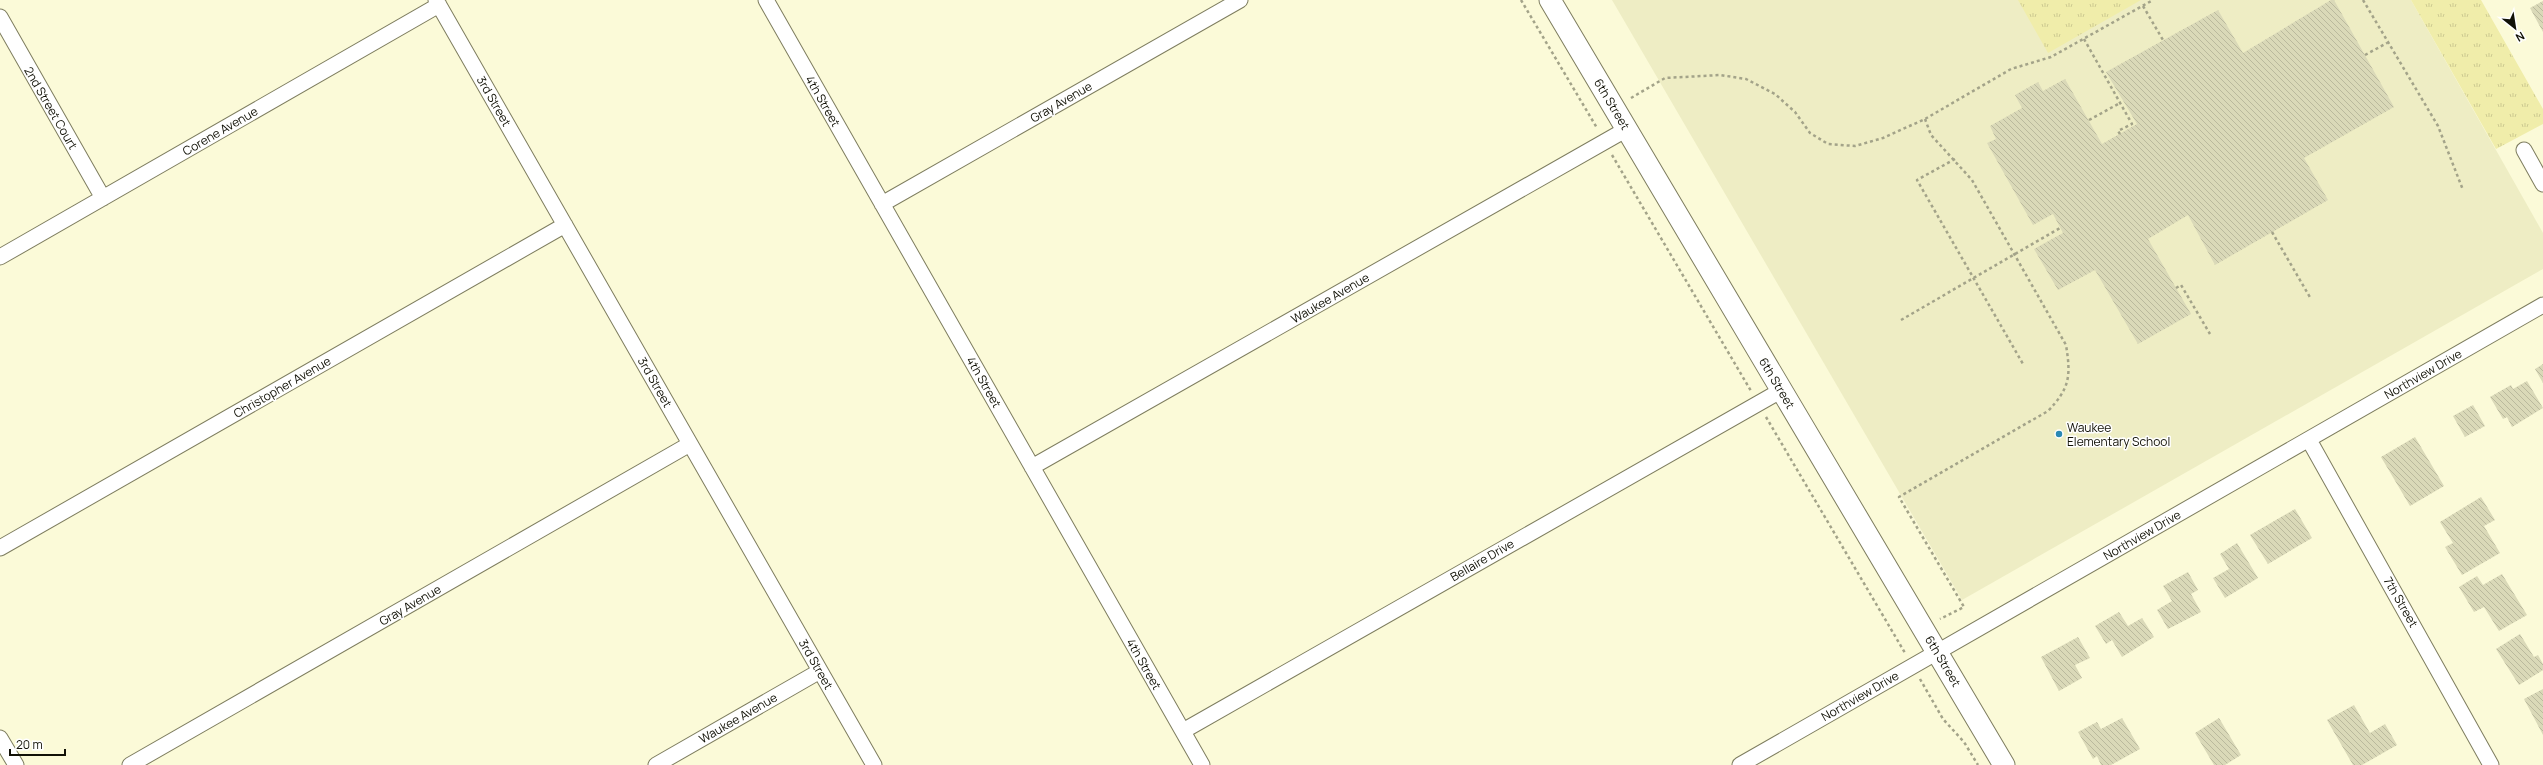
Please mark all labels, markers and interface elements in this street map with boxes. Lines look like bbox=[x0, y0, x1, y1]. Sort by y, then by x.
north arrow bbox=[2495, 8, 2535, 48]
text: N bbox=[2513, 29, 2527, 46]
street label: 2nd Street Court bbox=[20, 63, 82, 153]
street label: 4th Street bbox=[801, 72, 845, 130]
street label: 3rd Street bbox=[473, 73, 515, 129]
street label: 6th Street bbox=[1590, 75, 1634, 133]
street label: Gray Avenue bbox=[1027, 77, 1095, 127]
street label: Corene Avenue bbox=[179, 103, 261, 159]
street label: Waukee Avenue bbox=[1288, 269, 1372, 327]
street label: Northview Drive bbox=[2381, 345, 2465, 403]
street label: Christopher Avenue bbox=[230, 352, 334, 422]
street label: 4th Street bbox=[962, 353, 1006, 411]
street label: 3rd Street bbox=[634, 354, 676, 410]
street label: 6th Street bbox=[1755, 354, 1799, 412]
place label: Waukee Elementary School bbox=[2067, 419, 2170, 450]
marker: Waukee Elementary School bbox=[2054, 429, 2064, 439]
street label: Northview Drive bbox=[2100, 506, 2184, 564]
street label: Bellaire Drive bbox=[1447, 535, 1517, 585]
street label: 7th Street bbox=[2380, 574, 2422, 630]
street label: Gray Avenue bbox=[376, 580, 444, 630]
street label: 6th Street bbox=[1921, 632, 1965, 690]
street label: 4th Street bbox=[1122, 635, 1166, 693]
street label: 3rd Street bbox=[795, 636, 837, 692]
street label: Northview Drive bbox=[1818, 667, 1902, 725]
street label: Waukee Avenue bbox=[696, 689, 780, 747]
scale bar bbox=[10, 731, 65, 757]
text: 20 m bbox=[16, 736, 43, 753]

